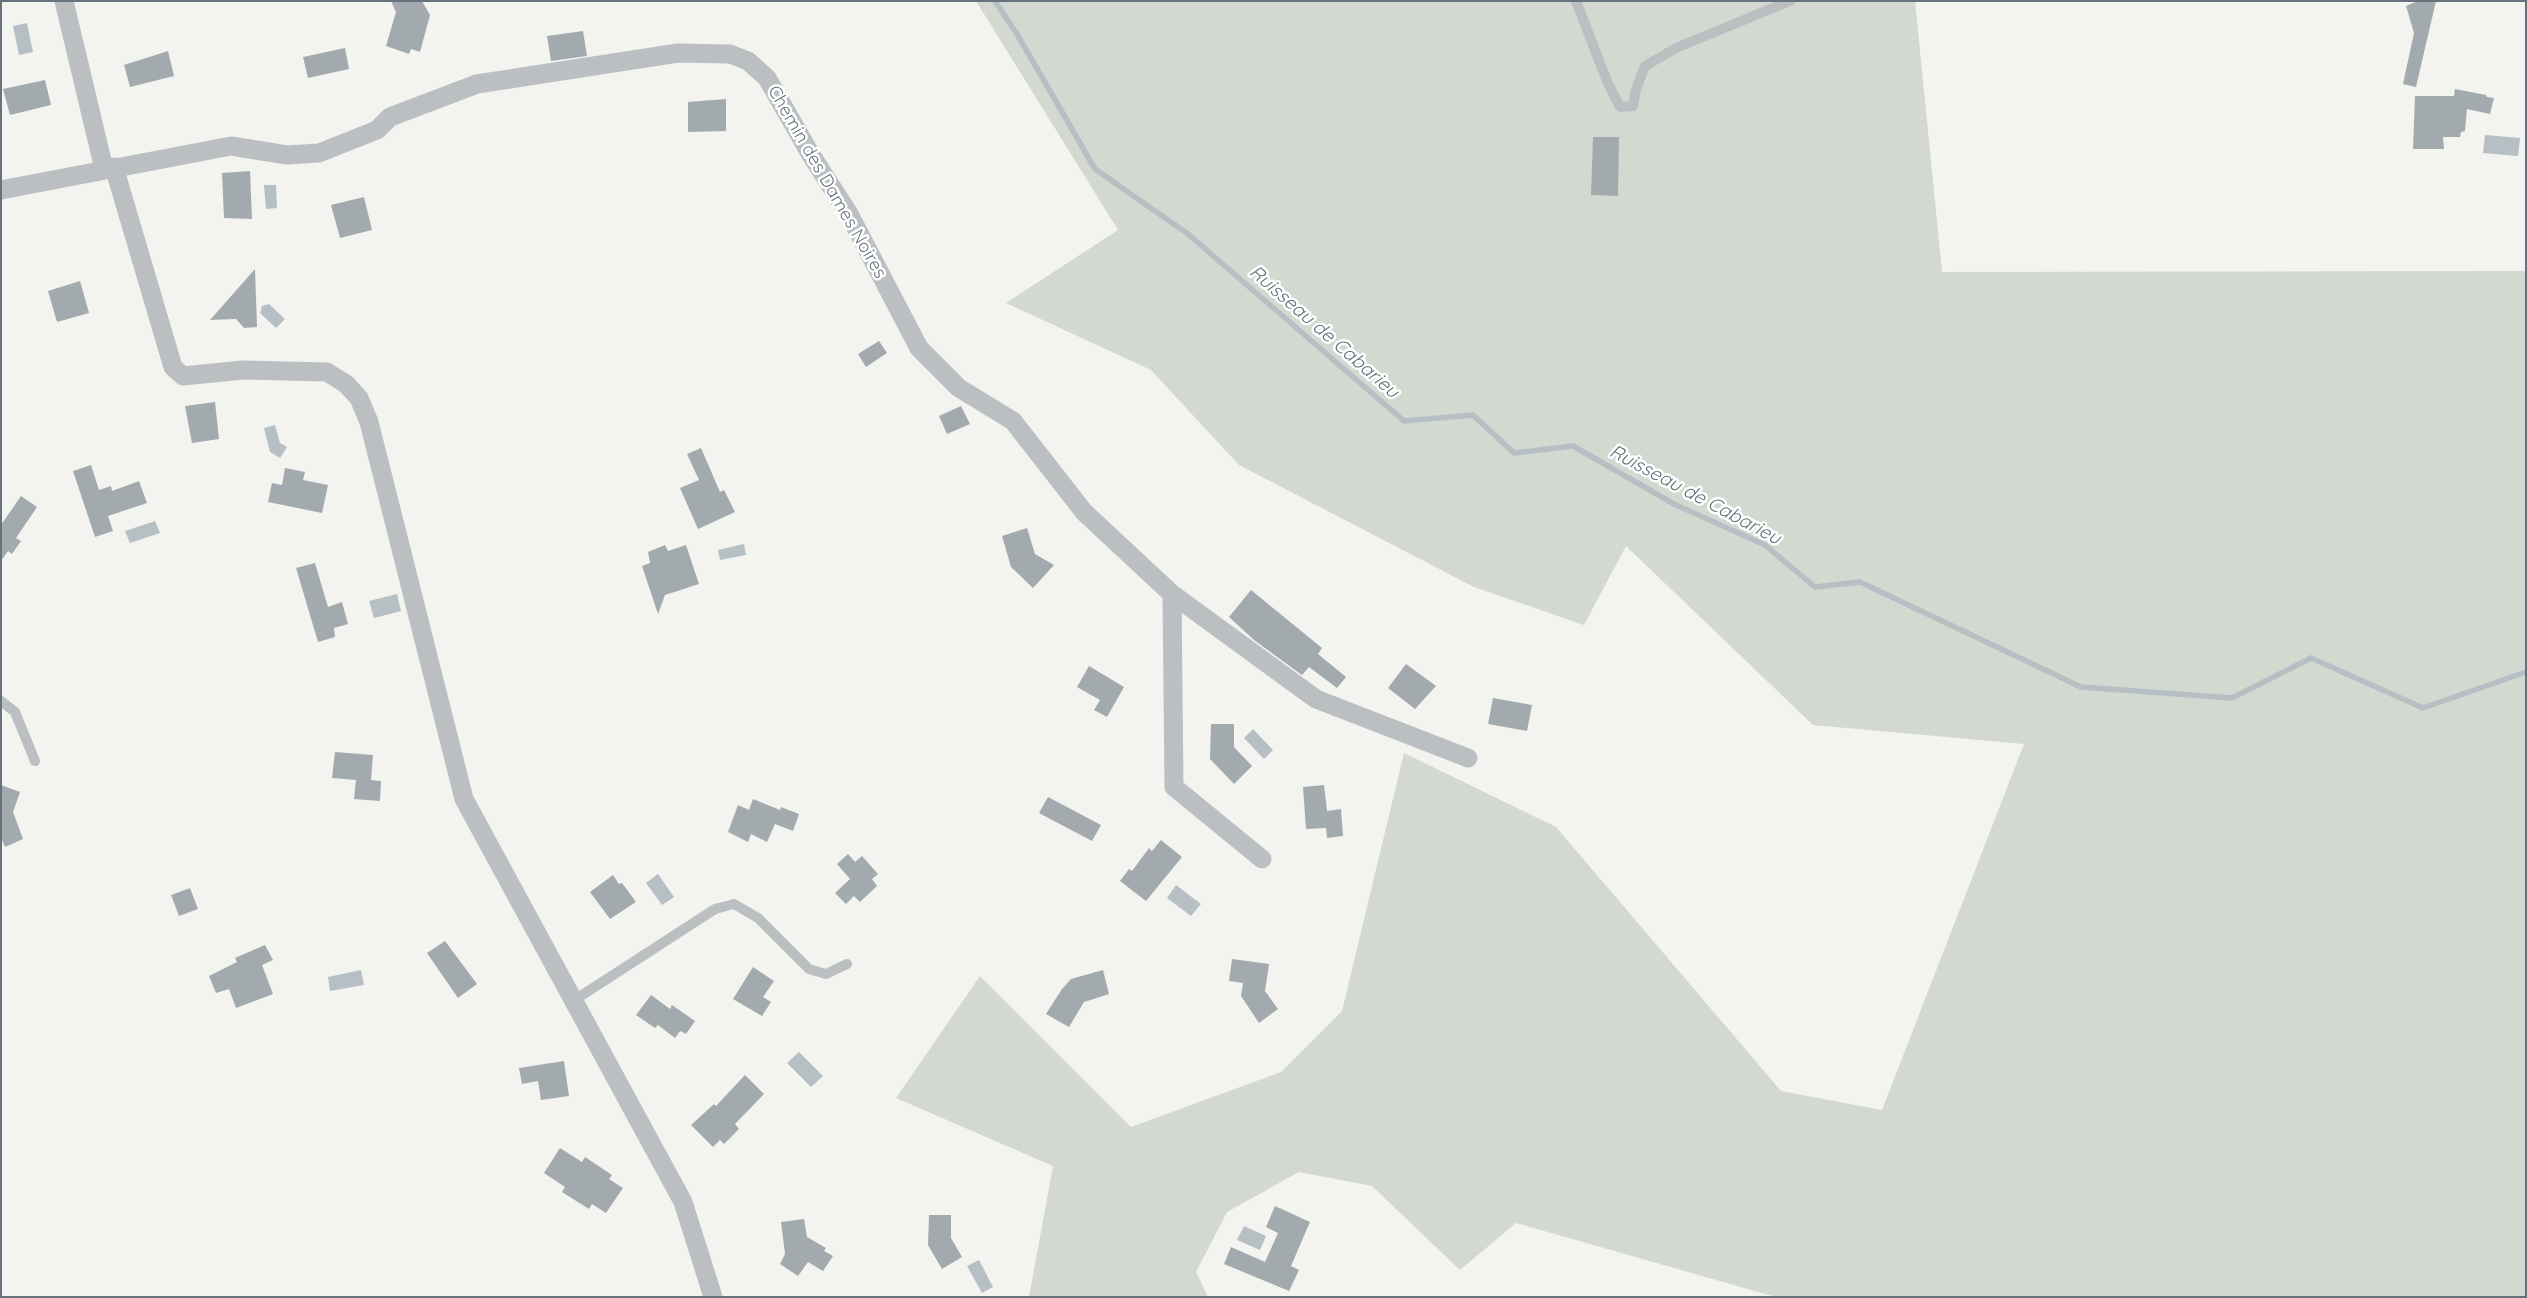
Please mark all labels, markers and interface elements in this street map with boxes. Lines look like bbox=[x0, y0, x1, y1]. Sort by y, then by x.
street label: Chemin des Dames Noires bbox=[763, 82, 891, 282]
water label: Ruisseau de Cabarieu bbox=[1245, 261, 1403, 403]
water label: Ruisseau de Cabarieu bbox=[1605, 440, 1785, 550]

